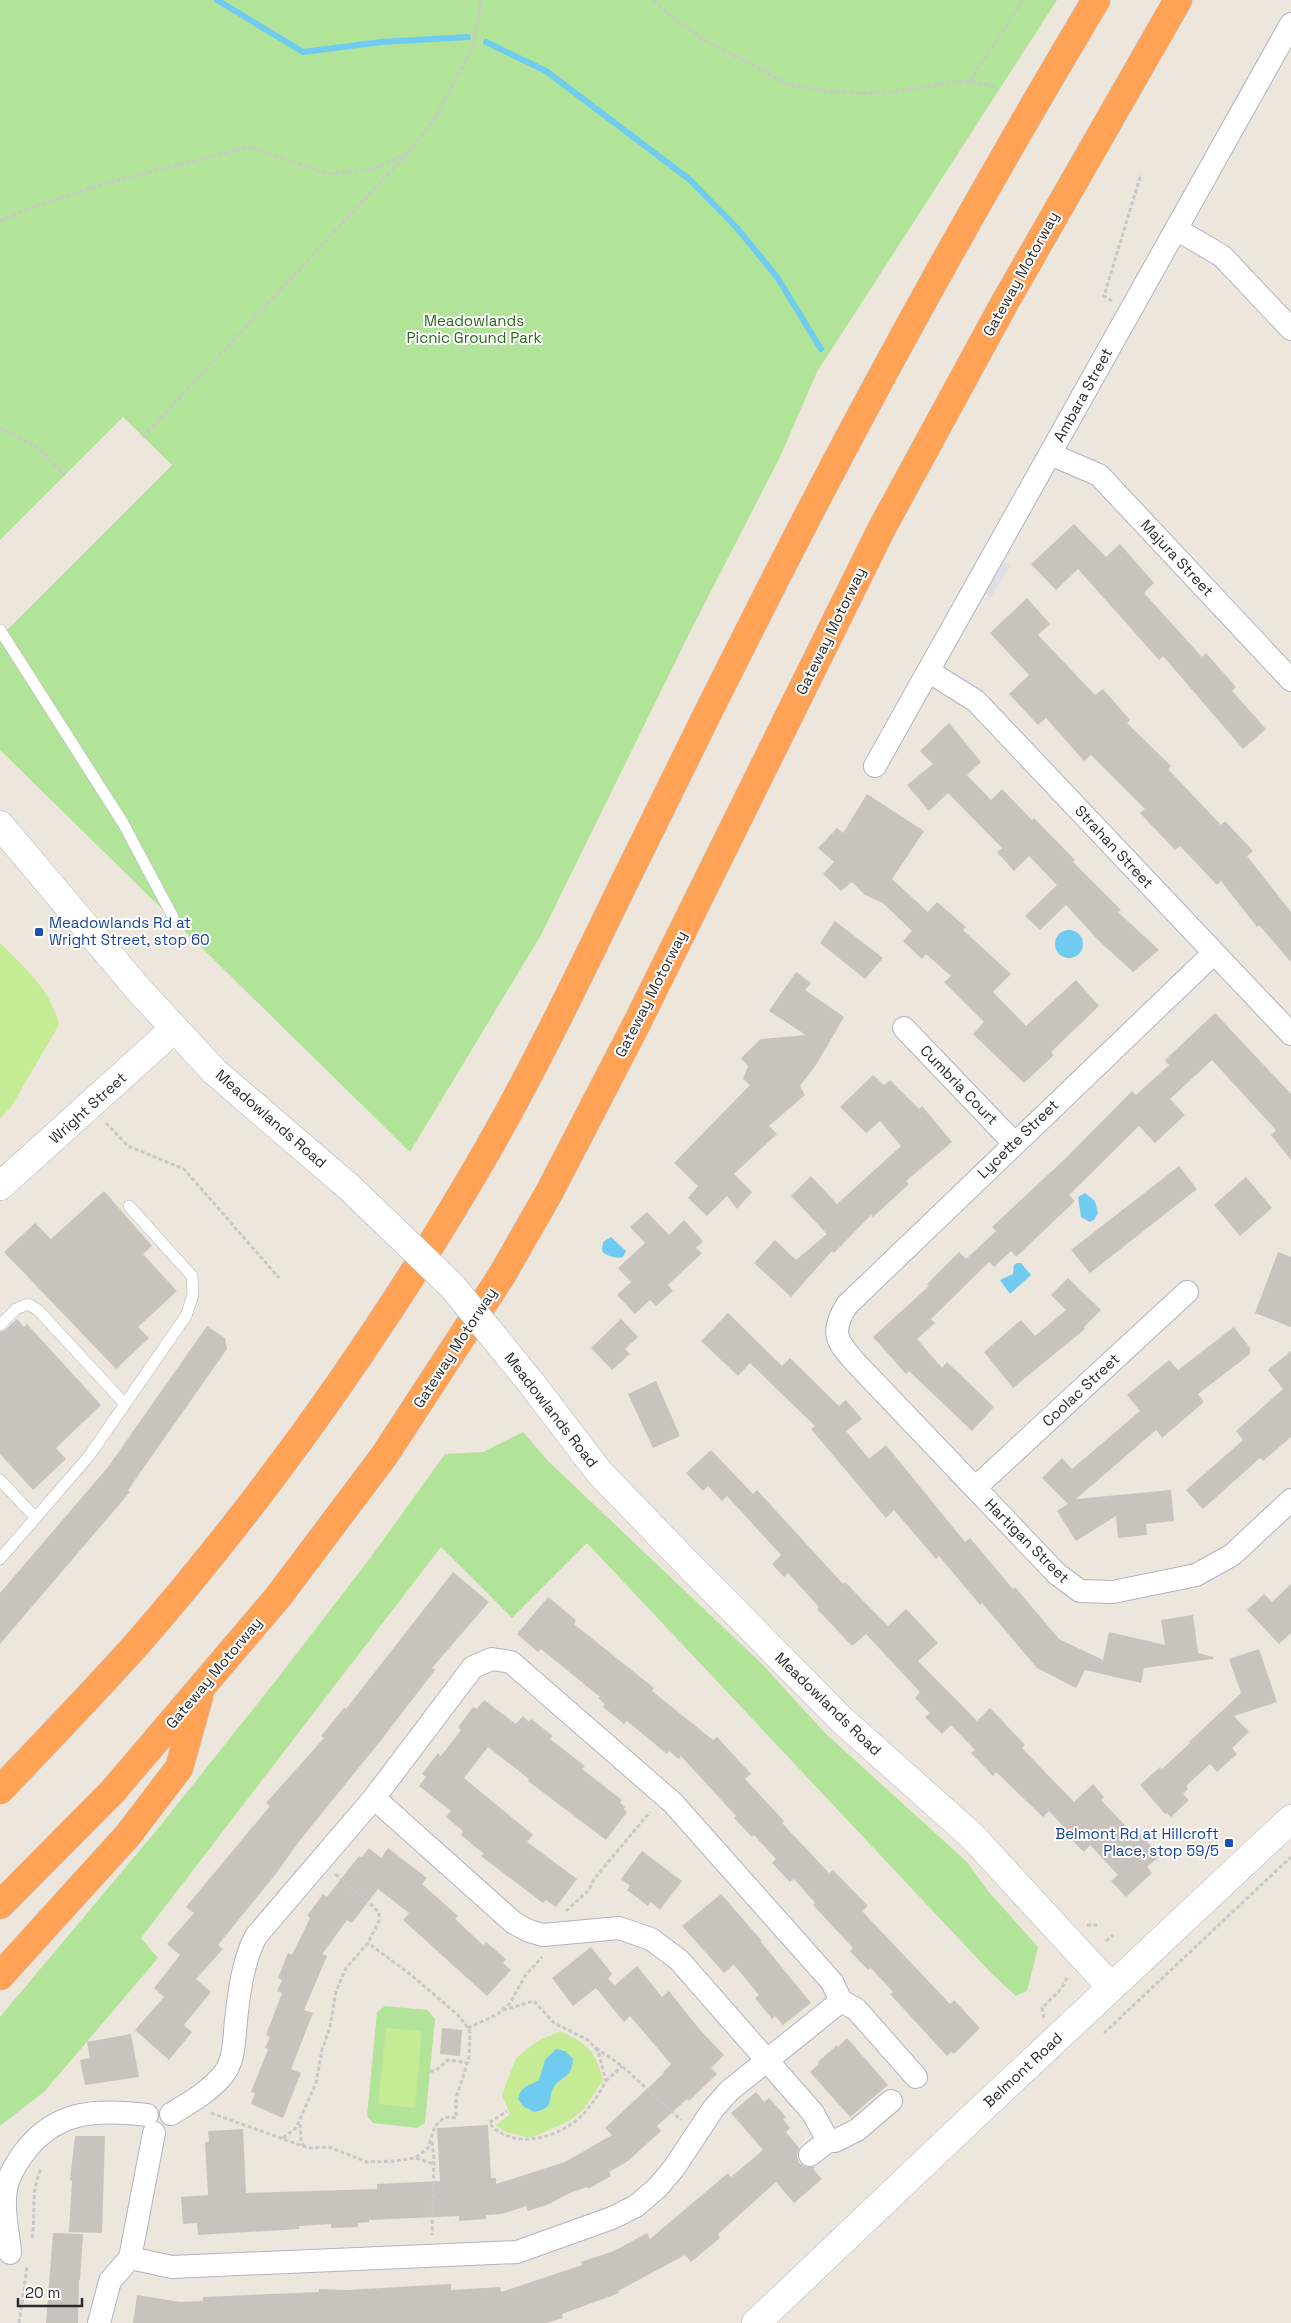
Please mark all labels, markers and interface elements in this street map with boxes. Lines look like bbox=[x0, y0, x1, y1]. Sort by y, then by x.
street label: Gateway Motorway bbox=[978, 208, 1063, 339]
park label: Meadowlands Picnic Ground Park bbox=[407, 311, 542, 347]
street label: Ambara Street bbox=[1049, 344, 1116, 445]
street label: Majura Street bbox=[1137, 515, 1218, 600]
street label: Gateway Motorway bbox=[791, 564, 870, 698]
street label: Strahan Street bbox=[1071, 801, 1158, 892]
place label: Meadowlands Rd at Wright Street, stop 60 bbox=[49, 913, 210, 949]
marker: Meadowlands Rd at Wright Street, stop 60 bbox=[33, 926, 45, 938]
street label: Gateway Motorway bbox=[610, 927, 691, 1060]
street label: Cumbria Court bbox=[916, 1041, 1002, 1129]
street label: Meadowlands Road bbox=[212, 1065, 331, 1172]
street label: Wright Street bbox=[45, 1068, 130, 1147]
street label: Lycette Street bbox=[973, 1095, 1062, 1182]
street label: Gateway Motorway bbox=[409, 1284, 501, 1412]
street label: Meadowlands Road bbox=[501, 1348, 602, 1471]
street label: Coolac Street bbox=[1038, 1349, 1123, 1430]
street label: Hartigan Street bbox=[981, 1494, 1074, 1587]
street label: Gateway Motorway bbox=[161, 1613, 266, 1732]
street label: Meadowlands Road bbox=[771, 1648, 886, 1759]
place label: Belmont Rd at Hillcroft Place, stop 59/5 bbox=[1055, 1824, 1219, 1860]
marker: Belmont Rd at Hillcroft Place, stop 59/5 bbox=[1223, 1837, 1235, 1849]
street label: Belmont Road bbox=[979, 2028, 1066, 2111]
scale bar bbox=[18, 2276, 81, 2308]
text: 20 m bbox=[25, 2283, 60, 2302]

